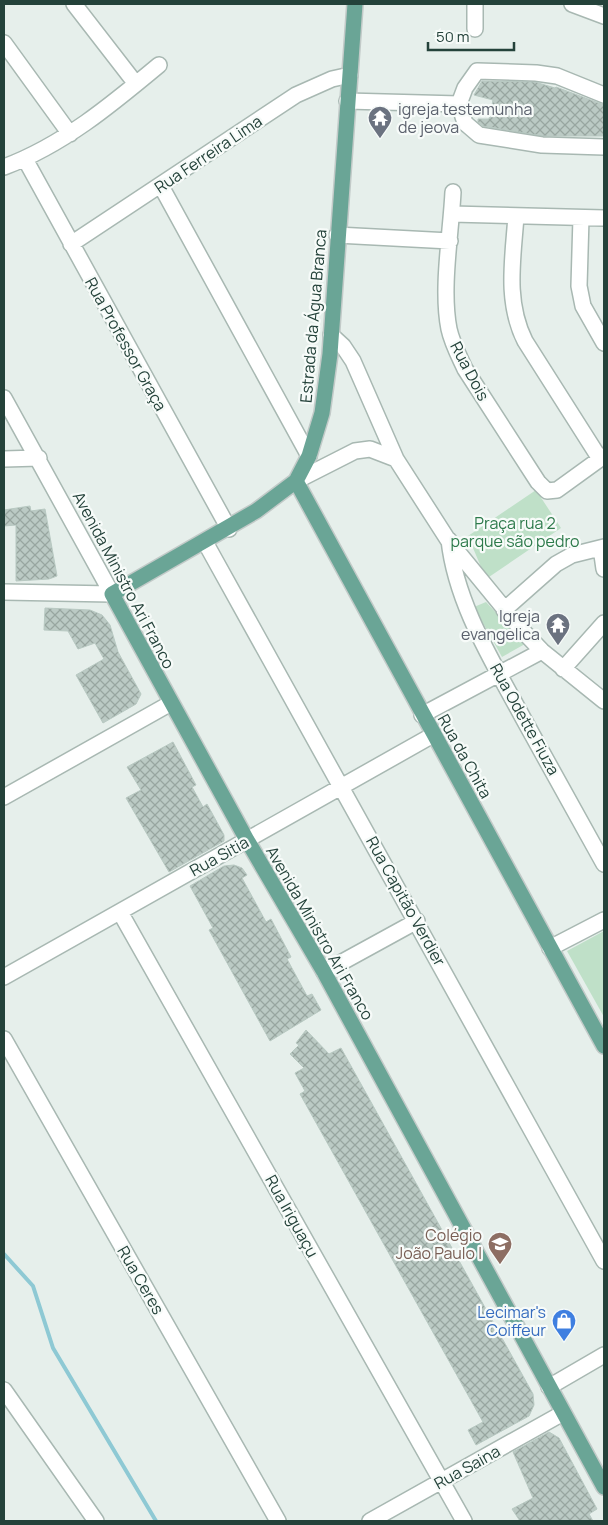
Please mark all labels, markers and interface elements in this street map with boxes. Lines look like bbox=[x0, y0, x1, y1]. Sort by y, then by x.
scale bar bbox=[428, 20, 514, 52]
text: 50 m bbox=[436, 26, 470, 47]
place label: igreja testemunha de jeova bbox=[398, 98, 532, 138]
temple icon: igreja testemunha de jeova bbox=[367, 105, 393, 139]
street label: Rua Ferreira Lima bbox=[150, 110, 266, 198]
street label: Estrada da Água Branca bbox=[294, 228, 332, 404]
street label: Rua Professor Graça bbox=[80, 273, 172, 415]
street label: Rua Dois bbox=[445, 338, 495, 404]
street label: Avenida Ministro Ari Franco bbox=[68, 488, 180, 672]
park label: Praça rua 2 parque são pedro bbox=[451, 512, 580, 552]
place label: Igreja evangelica bbox=[461, 605, 540, 645]
temple icon: Igreja evangelica bbox=[545, 612, 571, 646]
street label: Rua Odette Fiuza bbox=[485, 659, 565, 779]
street label: Rua da Chita bbox=[433, 710, 497, 802]
street label: Rua Sitia bbox=[186, 831, 252, 881]
street label: Rua Capitão Verdier bbox=[361, 832, 451, 970]
street label: Avenida Ministro Ari Franco bbox=[261, 842, 379, 1024]
street label: Rua Iriguaçu bbox=[260, 1171, 324, 1261]
place label: Colégio João Paulo I bbox=[396, 1224, 482, 1264]
school or university icon: Colégio João Paulo I bbox=[487, 1231, 513, 1265]
street label: Rua Ceres bbox=[113, 1242, 169, 1318]
place label: Lecimar's Coiffeur bbox=[477, 1301, 546, 1341]
shop icon: Lecimar's Coiffeur bbox=[551, 1308, 577, 1342]
street label: Rua Saina bbox=[430, 1440, 504, 1494]

